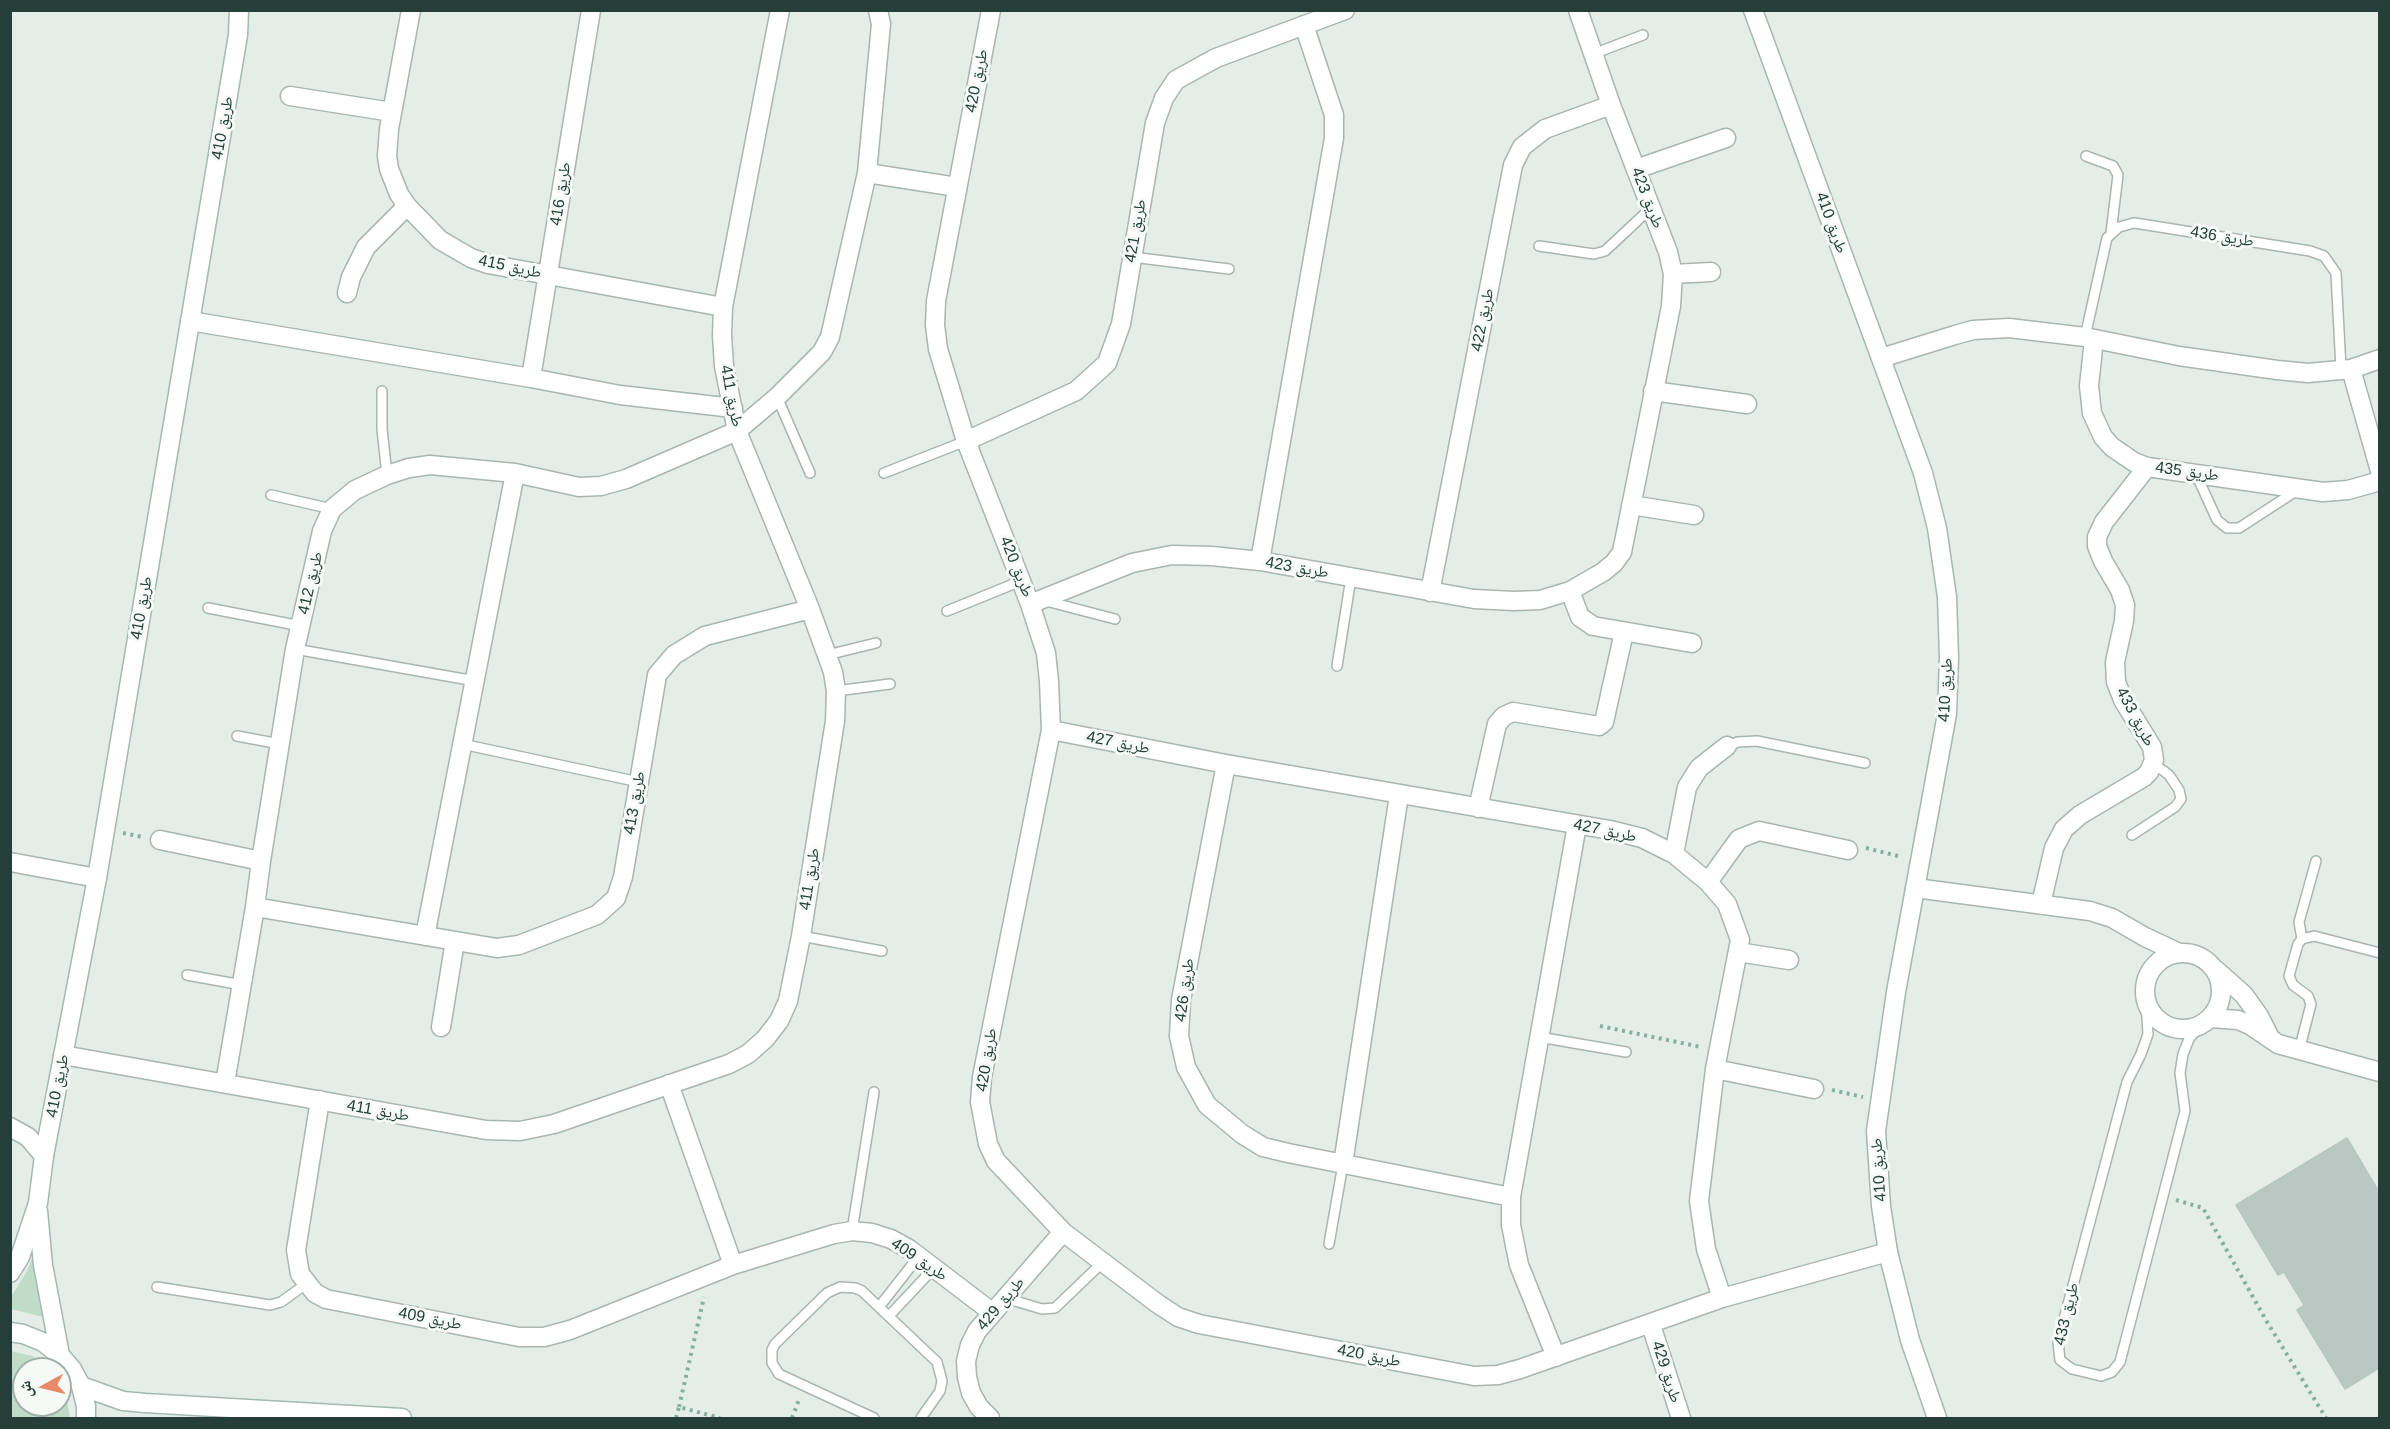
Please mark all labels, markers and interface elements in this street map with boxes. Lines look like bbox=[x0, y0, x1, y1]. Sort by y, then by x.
street label: طريق 420 bbox=[961, 48, 993, 114]
street label: طريق 410 bbox=[208, 95, 238, 161]
street label: طريق 416 bbox=[547, 161, 575, 227]
street label: طريق 423 bbox=[1627, 165, 1667, 231]
street label: طريق 410 bbox=[1811, 190, 1851, 256]
street label: طريق 421 bbox=[1121, 198, 1151, 264]
street label: طريق 436 bbox=[2189, 223, 2255, 251]
street label: طريق 415 bbox=[477, 251, 543, 283]
street label: طريق 422 bbox=[1467, 287, 1499, 353]
street label: طريق 411 bbox=[716, 363, 746, 429]
street label: طريق 435 bbox=[2154, 458, 2220, 486]
street label: طريق 420 bbox=[995, 534, 1037, 600]
street label: طريق 412 bbox=[294, 550, 328, 616]
street label: طريق 423 bbox=[1264, 553, 1330, 583]
street label: طريق 410 bbox=[127, 575, 157, 641]
street label: طريق 410 bbox=[1935, 658, 1957, 722]
street label: طريق 433 bbox=[2112, 684, 2158, 750]
street label: طريق 427 bbox=[1085, 727, 1151, 759]
street label: طريق 413 bbox=[620, 770, 650, 836]
street label: طريق 427 bbox=[1572, 815, 1638, 847]
street label: طريق 411 bbox=[796, 847, 824, 911]
street label: طريق 426 bbox=[1171, 957, 1199, 1023]
street label: طريق 420 bbox=[973, 1027, 1001, 1093]
street label: طريق 410 bbox=[42, 1053, 74, 1119]
street label: طريق 411 bbox=[345, 1096, 411, 1126]
street label: طريق 410 bbox=[1867, 1137, 1891, 1203]
street label: طريق 409 bbox=[887, 1234, 951, 1286]
street label: طريق 429 bbox=[973, 1273, 1029, 1335]
street label: طريق 433 bbox=[2050, 1281, 2084, 1347]
street label: طريق 409 bbox=[397, 1303, 463, 1335]
street label: طريق 429 bbox=[1647, 1339, 1685, 1405]
street label: طريق 420 bbox=[1336, 1340, 1402, 1372]
north arrow bbox=[12, 1357, 72, 1417]
text: ش bbox=[16, 1380, 35, 1399]

